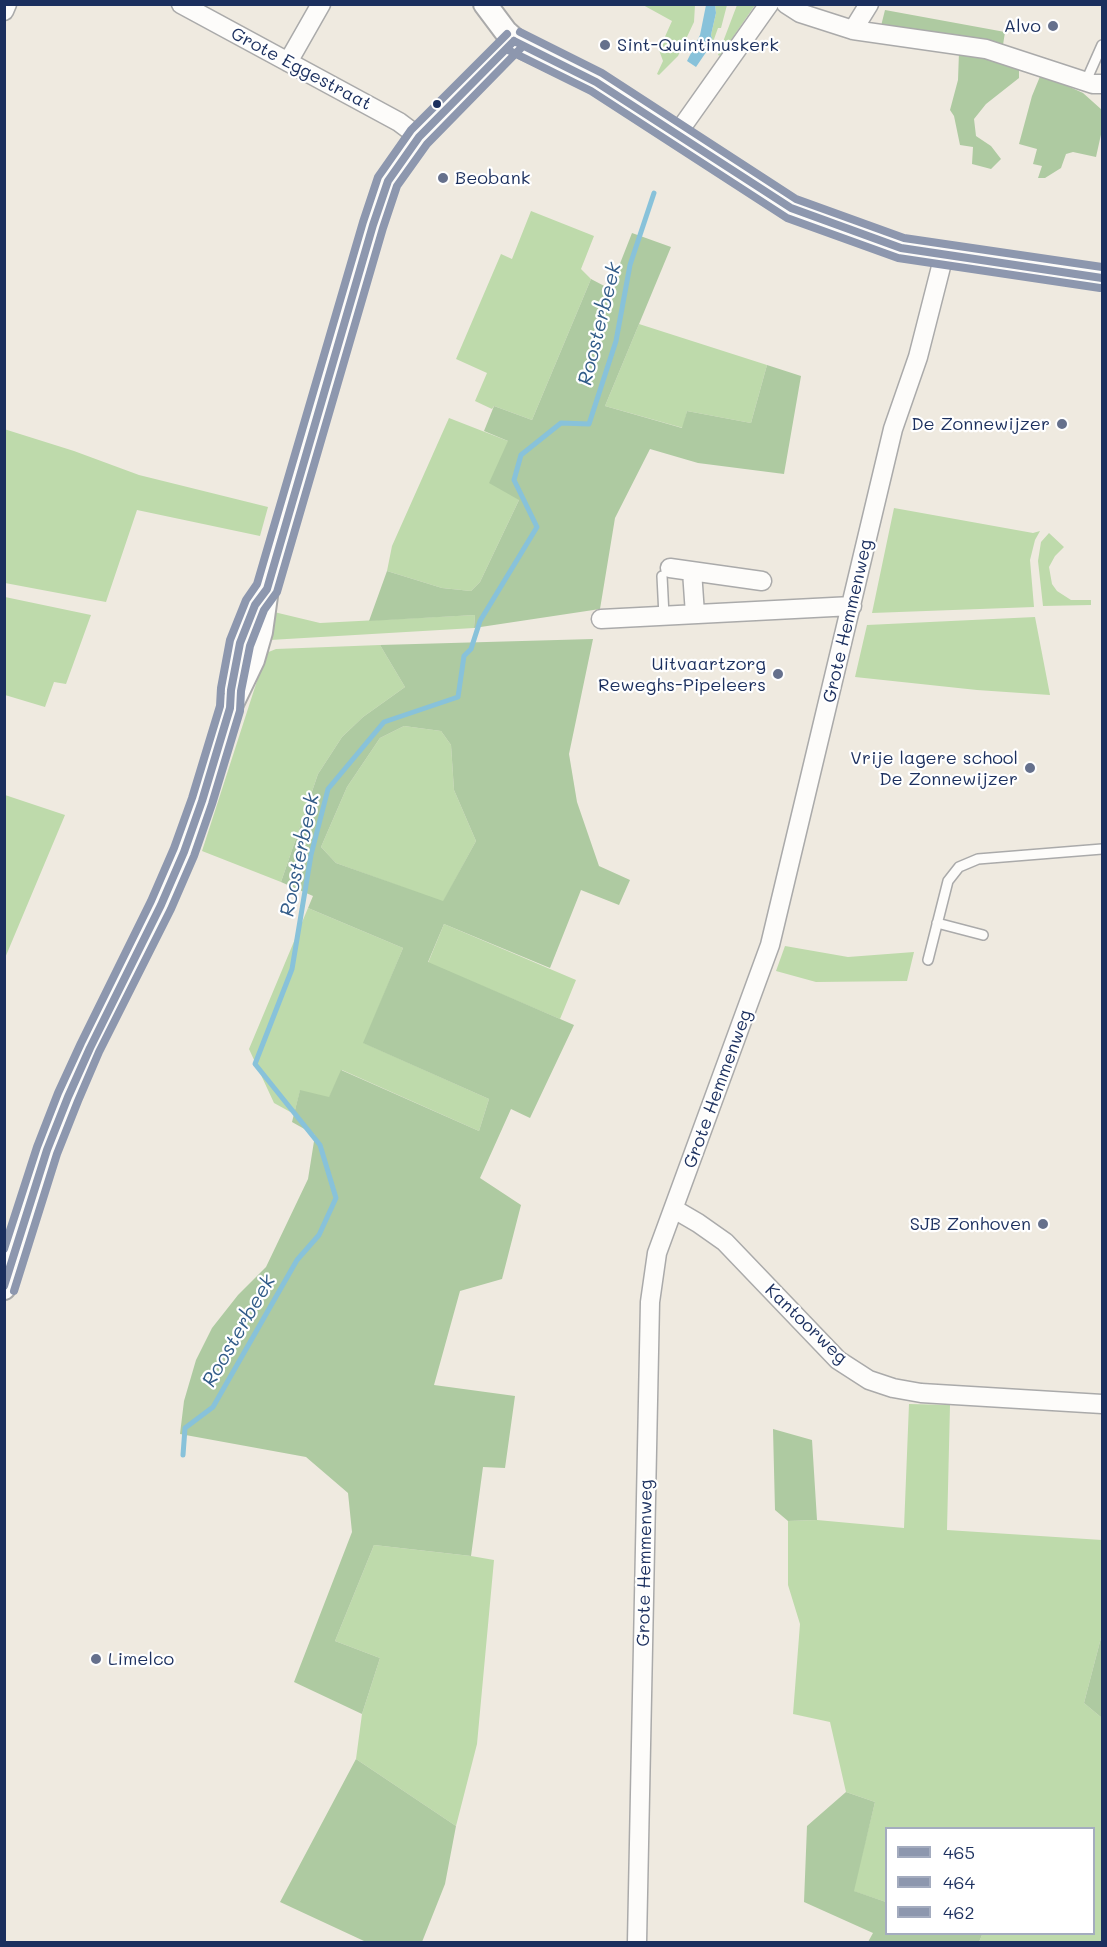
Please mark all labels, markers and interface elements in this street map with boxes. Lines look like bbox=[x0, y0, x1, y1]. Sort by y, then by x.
place label: Alvo bbox=[1004, 15, 1041, 37]
marker: Alvo bbox=[1046, 19, 1060, 33]
street label: Grote Eggestraat bbox=[227, 23, 375, 115]
place label: Sint-Quintinuskerk bbox=[617, 34, 779, 56]
marker: Sint-Quintinuskerk bbox=[598, 38, 612, 52]
unlabelled marker bbox=[431, 98, 443, 110]
place label: Beobank bbox=[455, 167, 530, 189]
marker: Beobank bbox=[436, 171, 450, 185]
water label: Roosterbeek bbox=[573, 260, 627, 388]
place label: De Zonnewijzer bbox=[911, 413, 1050, 435]
marker: De Zonnewijzer bbox=[1055, 417, 1069, 431]
street label: Grote Hemmenweg bbox=[819, 537, 877, 705]
place label: Uitvaartzorg Reweghs-Pipeleers bbox=[598, 653, 766, 696]
marker: Uitvaartzorg Reweghs-Pipeleers bbox=[771, 667, 785, 681]
place label: Vrije lagere school De Zonnewijzer bbox=[850, 747, 1018, 789]
marker: Vrije lagere school De Zonnewijzer bbox=[1023, 761, 1037, 775]
water label: Roosterbeek bbox=[275, 791, 325, 919]
street label: Grote Hemmenweg bbox=[679, 1007, 757, 1171]
place label: SJB Zonhoven bbox=[910, 1213, 1031, 1235]
marker: SJB Zonhoven bbox=[1036, 1217, 1050, 1231]
water label: Roosterbeek bbox=[197, 1271, 281, 1391]
street label: Kantoorweg bbox=[760, 1279, 852, 1369]
street label: Grote Hemmenweg bbox=[633, 1479, 657, 1647]
place label: Limelco bbox=[108, 1648, 174, 1670]
marker: Limelco bbox=[89, 1652, 103, 1666]
legend bbox=[885, 1827, 1095, 1935]
text: 465 bbox=[943, 1840, 975, 1864]
text: 464 bbox=[943, 1870, 975, 1894]
text: 462 bbox=[943, 1900, 974, 1924]

